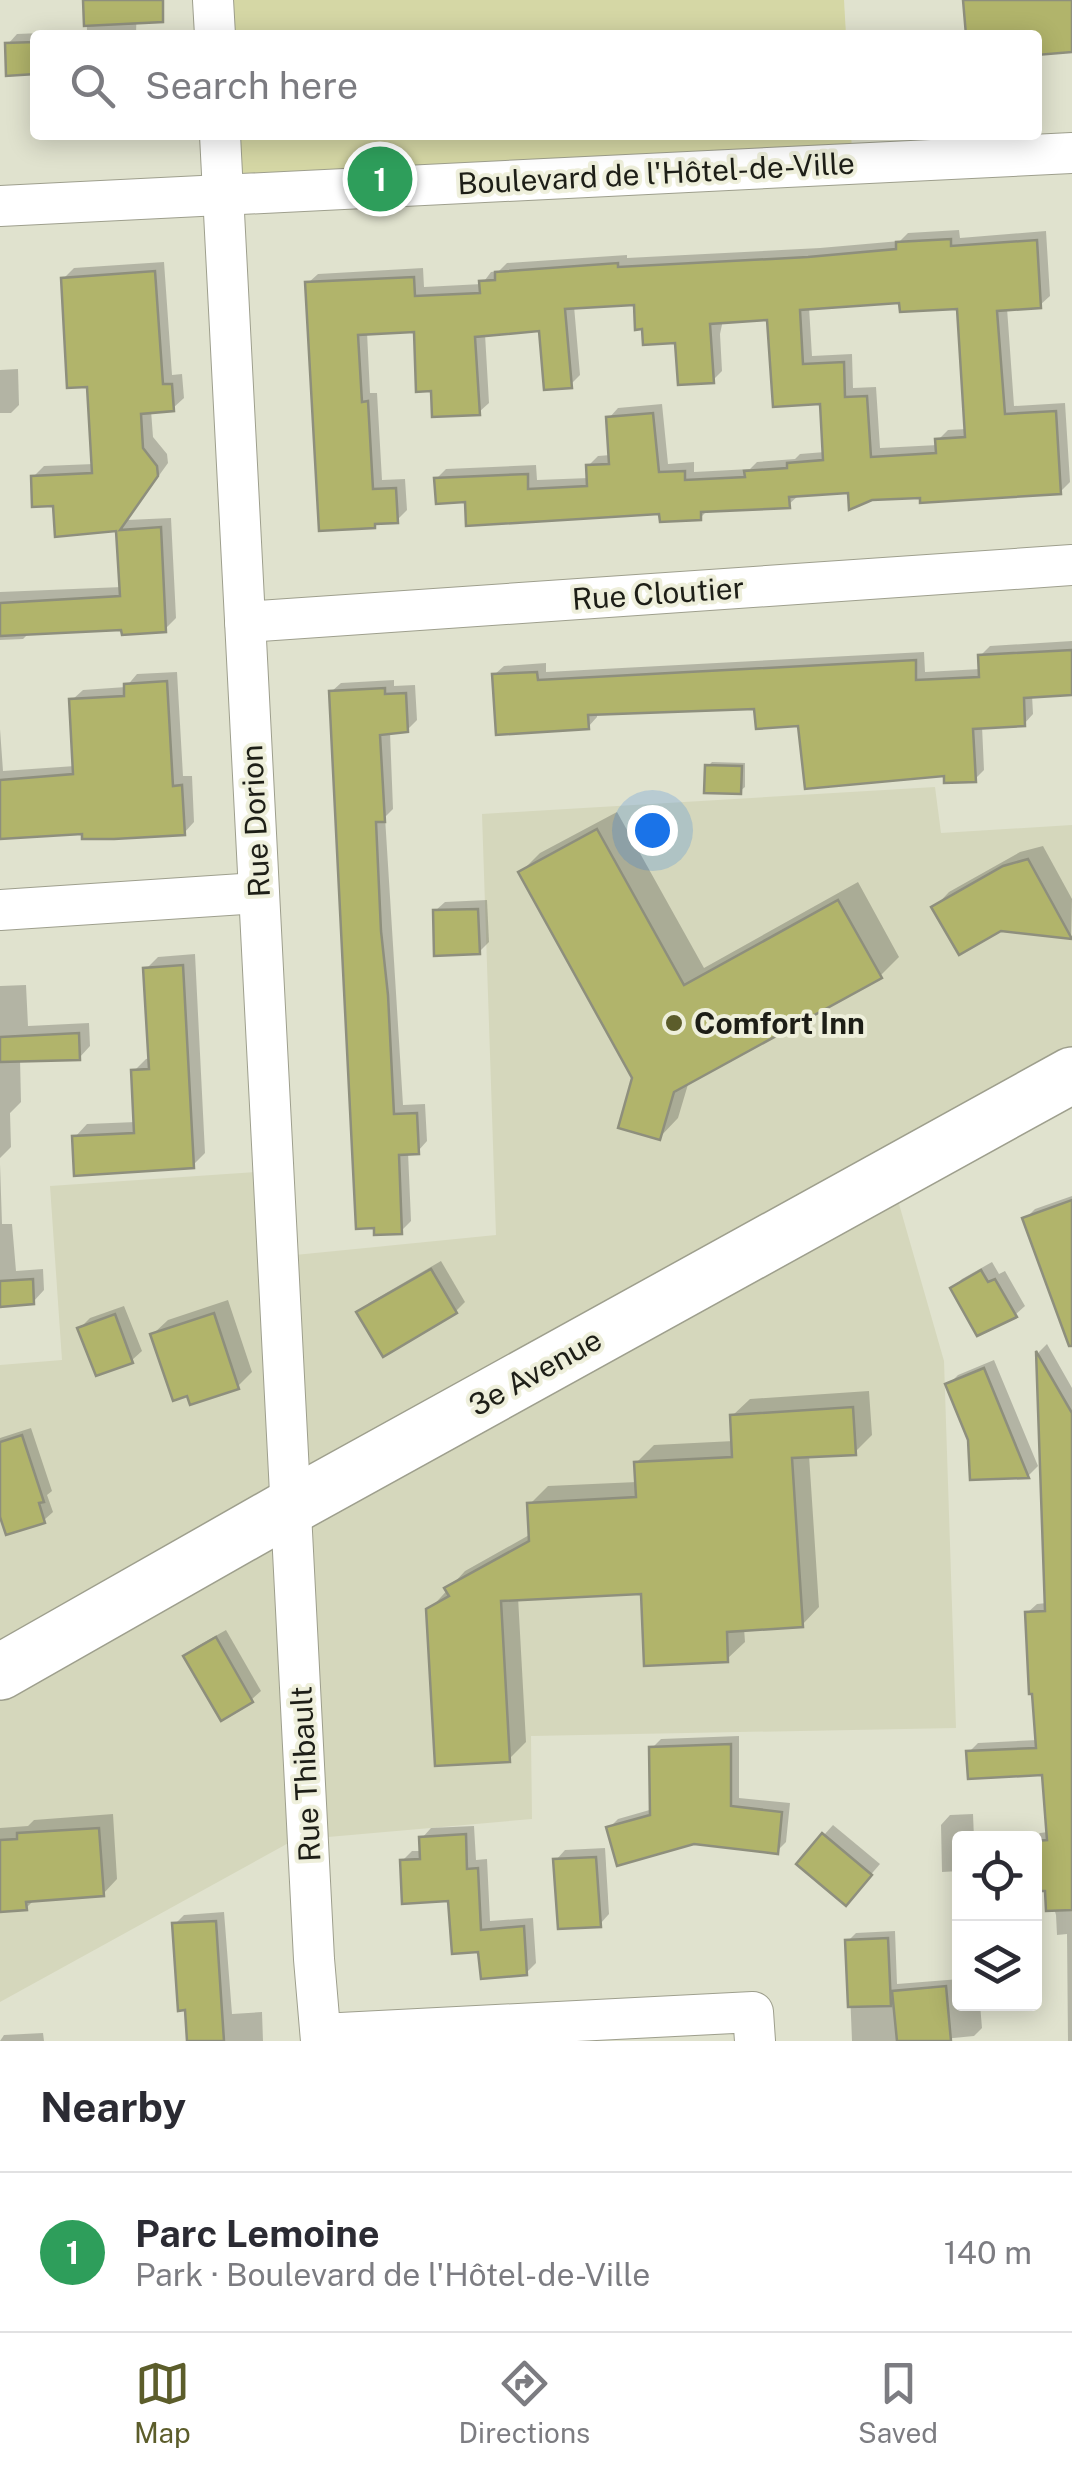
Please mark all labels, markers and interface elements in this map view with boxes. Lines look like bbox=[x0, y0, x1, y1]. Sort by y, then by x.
search box bbox=[30, 30, 1042, 140]
icon: search bbox=[65, 58, 120, 113]
text: Search here bbox=[145, 63, 358, 108]
pin: 1 bbox=[348, 142, 412, 216]
street label: Boulevard de l'Hôtel-de-Ville bbox=[456, 145, 856, 201]
street label: Rue Cloutier bbox=[571, 569, 745, 617]
street label: Rue Dorion bbox=[233, 744, 277, 898]
your location bbox=[627, 805, 678, 856]
place label: Comfort Inn bbox=[694, 1005, 865, 1041]
marker: Comfort Inn bbox=[663, 1012, 685, 1034]
street label: 3e Avenue bbox=[462, 1321, 608, 1423]
street label: Rue Thibault bbox=[282, 1685, 328, 1863]
map controls bbox=[952, 1831, 1042, 2011]
button: locate bbox=[952, 1831, 1042, 1921]
button: layers bbox=[952, 1921, 1042, 2011]
text: Nearby bbox=[40, 2082, 186, 2131]
text: Parc Lemoine bbox=[135, 2211, 380, 2256]
text: 1 bbox=[66, 2234, 79, 2271]
text: 140 m bbox=[944, 2234, 1032, 2271]
text: Park · Boulevard de l'Hôtel-de-Ville bbox=[135, 2256, 650, 2293]
tab: Map bbox=[134, 2356, 191, 2449]
tab: Directions bbox=[459, 2356, 590, 2449]
tab: Saved bbox=[858, 2356, 938, 2449]

